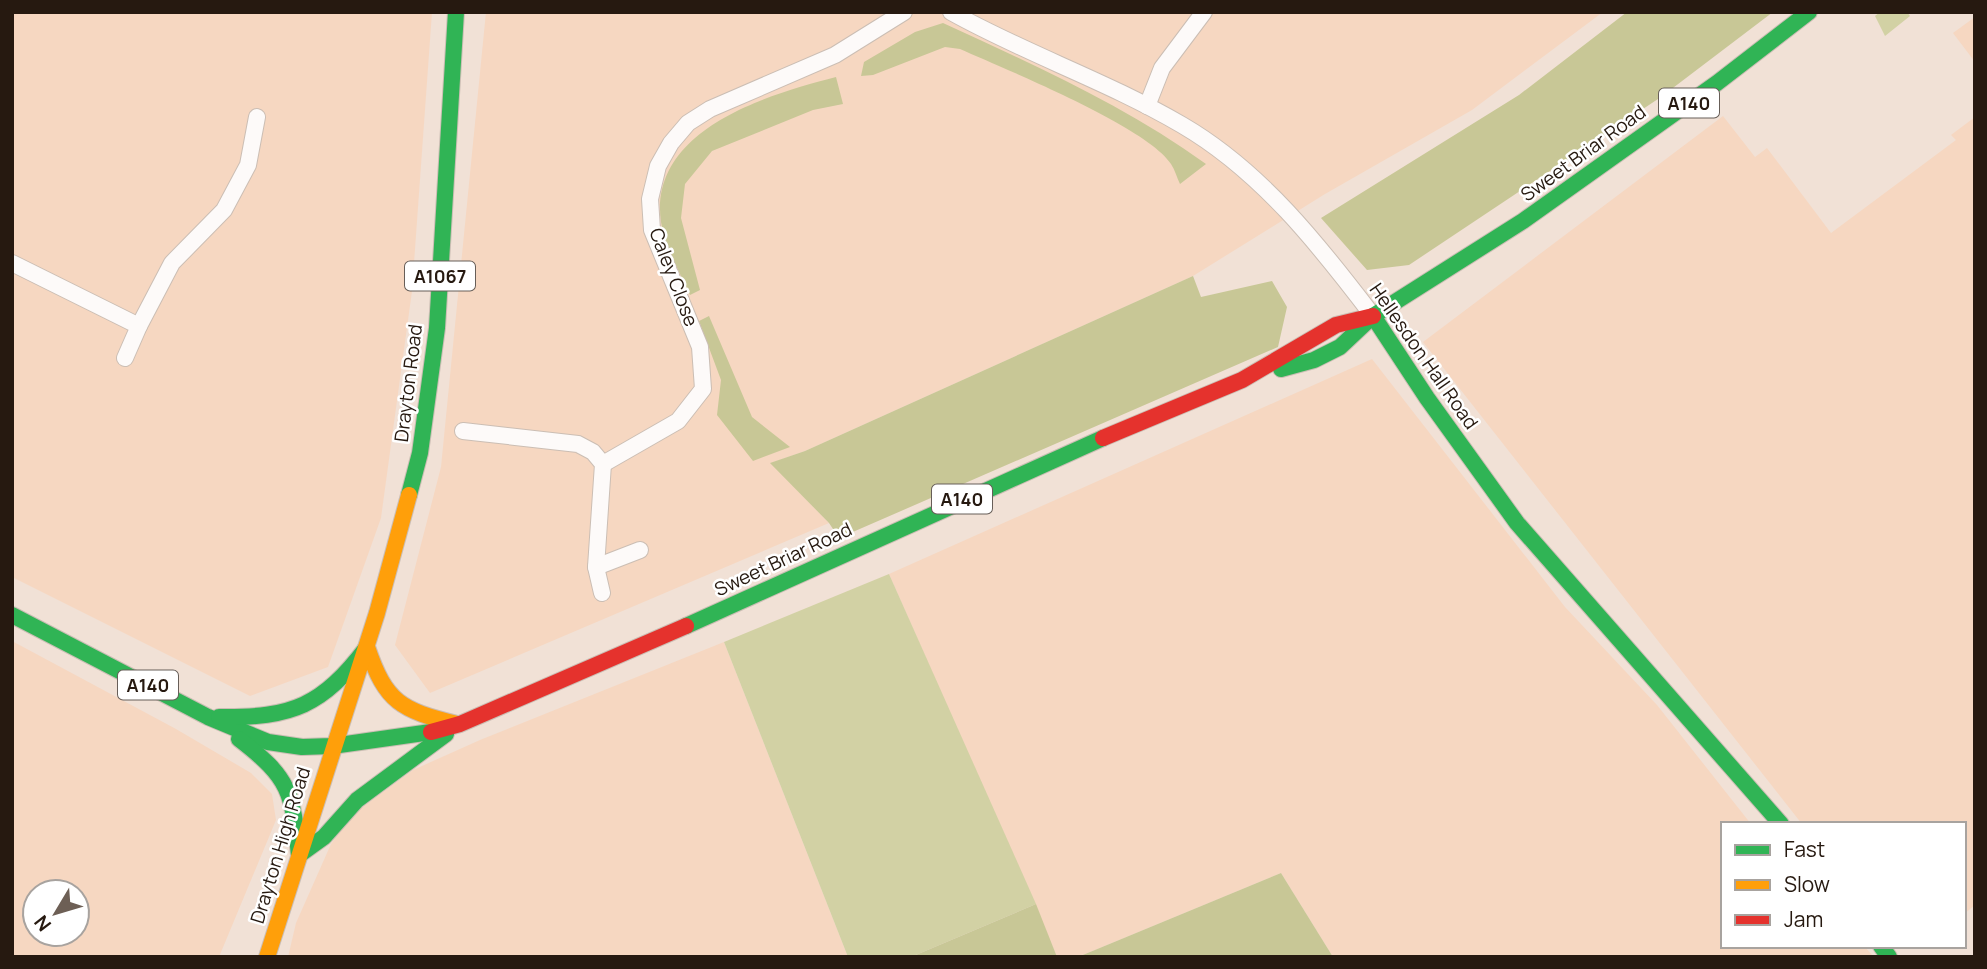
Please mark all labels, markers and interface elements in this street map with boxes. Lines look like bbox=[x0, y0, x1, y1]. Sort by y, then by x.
road number: A140 bbox=[1659, 88, 1719, 118]
street label: Sweet Briar Road bbox=[1515, 99, 1651, 207]
street label: Caley Close bbox=[643, 224, 705, 330]
road number: A1067 bbox=[405, 262, 475, 290]
street label: Hellesdon Hall Road bbox=[1364, 278, 1484, 434]
street label: Drayton Road bbox=[388, 323, 428, 443]
road number: A140 bbox=[932, 485, 992, 514]
street label: Sweet Briar Road bbox=[710, 516, 856, 602]
road number: A140 bbox=[118, 670, 178, 700]
street label: Drayton High Road bbox=[244, 764, 316, 926]
legend bbox=[1721, 822, 1966, 948]
text: Fast bbox=[1784, 835, 1825, 863]
text: Slow bbox=[1784, 870, 1830, 898]
north arrow bbox=[21, 878, 91, 948]
text: Jam bbox=[1784, 905, 1823, 933]
text: N bbox=[28, 910, 57, 937]

